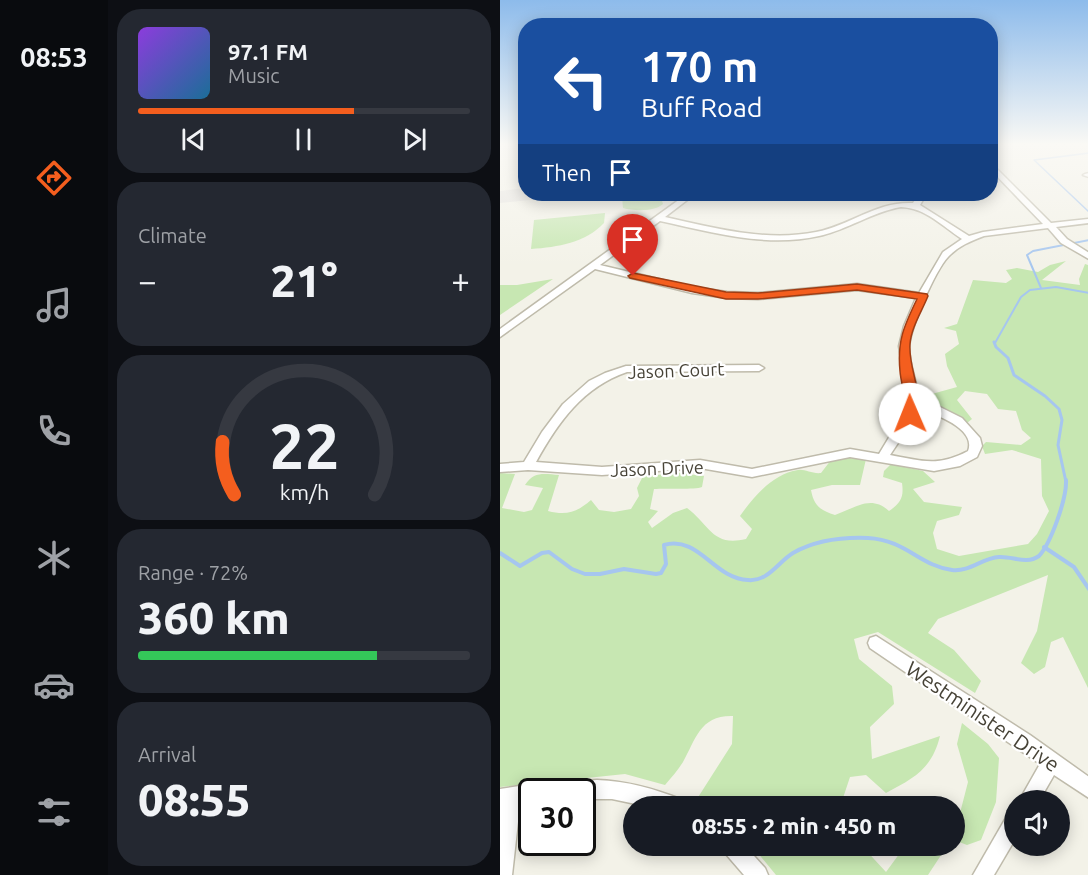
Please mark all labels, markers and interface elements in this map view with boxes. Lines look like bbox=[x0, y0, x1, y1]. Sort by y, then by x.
text: 97.1 FM bbox=[228, 39, 308, 64]
text: 08:53 bbox=[20, 42, 88, 72]
icon: left bbox=[542, 42, 620, 120]
text: 170 m bbox=[641, 43, 758, 90]
text: Music bbox=[228, 64, 280, 87]
text: Buff Road bbox=[641, 92, 763, 122]
icon: previous bbox=[177, 123, 210, 156]
icon: pause bbox=[287, 123, 320, 156]
icon: next bbox=[398, 123, 431, 156]
icon: arrive bbox=[604, 156, 637, 189]
icon: directions bbox=[33, 157, 75, 199]
text: Then bbox=[542, 160, 592, 185]
pin bbox=[607, 214, 658, 276]
icon: arrive bbox=[616, 223, 649, 256]
text: Climate bbox=[138, 224, 207, 247]
text: 21° bbox=[270, 255, 338, 306]
text: − bbox=[138, 262, 157, 299]
text: + bbox=[451, 262, 470, 299]
icon: music bbox=[33, 284, 75, 326]
street label: Jason Court bbox=[627, 358, 725, 382]
position arrow bbox=[878, 382, 942, 446]
icon: phone bbox=[33, 410, 75, 452]
text: 22 bbox=[269, 411, 339, 481]
street label: Jason Drive bbox=[610, 456, 704, 480]
text: km/h bbox=[279, 480, 329, 504]
icon: climate bbox=[33, 537, 75, 579]
text: Range · 72% bbox=[138, 561, 248, 584]
text: 360 km bbox=[138, 592, 290, 643]
street label: Westminister Drive bbox=[902, 656, 1064, 776]
icon: car bbox=[33, 664, 75, 706]
text: Arrival bbox=[138, 743, 196, 766]
text: 08:55 bbox=[138, 774, 251, 825]
speed limit sign: 30 bbox=[518, 778, 596, 856]
map controls bbox=[1004, 790, 1070, 856]
button: sound bbox=[1004, 790, 1070, 856]
icon: filters bbox=[33, 791, 75, 833]
text: 08:55 · 2 min · 450 m bbox=[692, 813, 896, 838]

